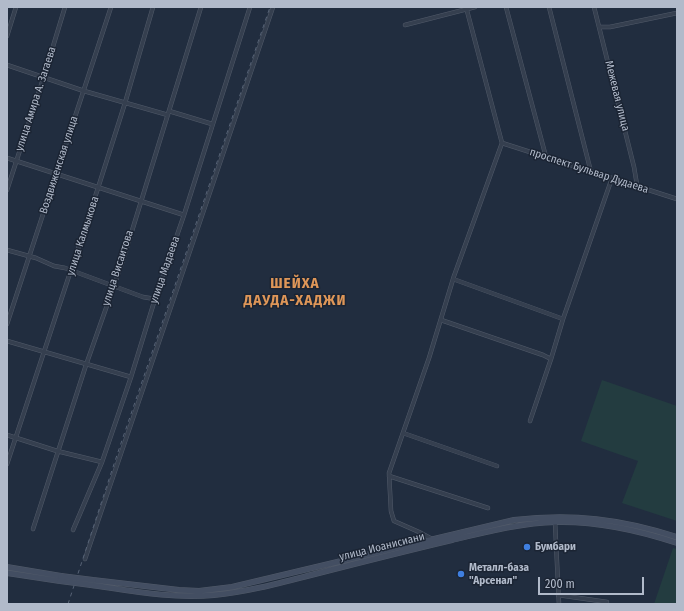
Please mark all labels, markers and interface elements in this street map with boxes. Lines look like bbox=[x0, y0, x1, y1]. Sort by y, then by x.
street label: улица Амира А. Загаева bbox=[13, 45, 59, 153]
street label: Межевая улица bbox=[602, 60, 632, 132]
street label: Воздвиженская улица bbox=[37, 114, 81, 216]
street label: проспект Бульвар Дудаева bbox=[528, 146, 650, 196]
street label: улица Калмыкова bbox=[64, 195, 102, 277]
street label: улица Висаитова bbox=[100, 229, 136, 307]
street label: улица Мадаева bbox=[147, 235, 183, 305]
district label: ШЕЙХА ДАУДА-ХАДЖИ bbox=[244, 275, 346, 310]
street label: улица Иоанисиани bbox=[338, 530, 426, 564]
place label: Бумбари bbox=[535, 540, 576, 554]
marker: Бумбари bbox=[522, 542, 532, 552]
place label: Металл-база "Арсенал" bbox=[469, 561, 529, 587]
marker: Металл-база "Арсенал" bbox=[456, 569, 466, 579]
scale bar bbox=[540, 569, 646, 595]
text: 200 m bbox=[545, 577, 575, 591]

